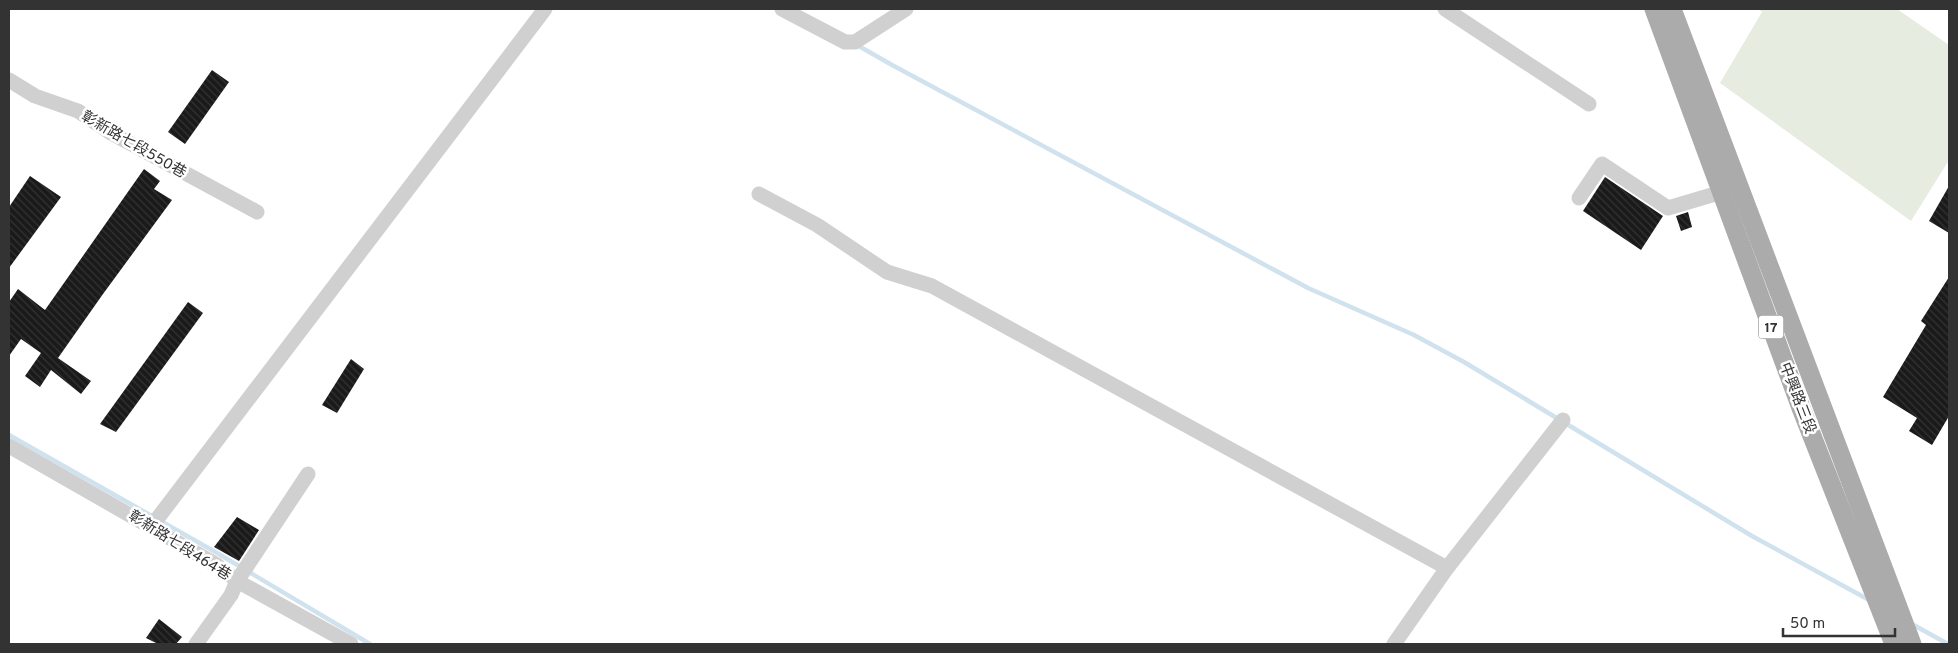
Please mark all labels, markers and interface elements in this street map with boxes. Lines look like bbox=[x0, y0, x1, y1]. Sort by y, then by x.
street label: 彰新路七段550巷 bbox=[77, 108, 189, 183]
road number: 17 bbox=[1758, 316, 1784, 338]
street label: 中興路三段 bbox=[1774, 360, 1819, 437]
street label: 彰新路七段464巷 bbox=[124, 507, 234, 585]
scale bar bbox=[1783, 606, 1896, 638]
text: 50 m bbox=[1790, 615, 1825, 634]

